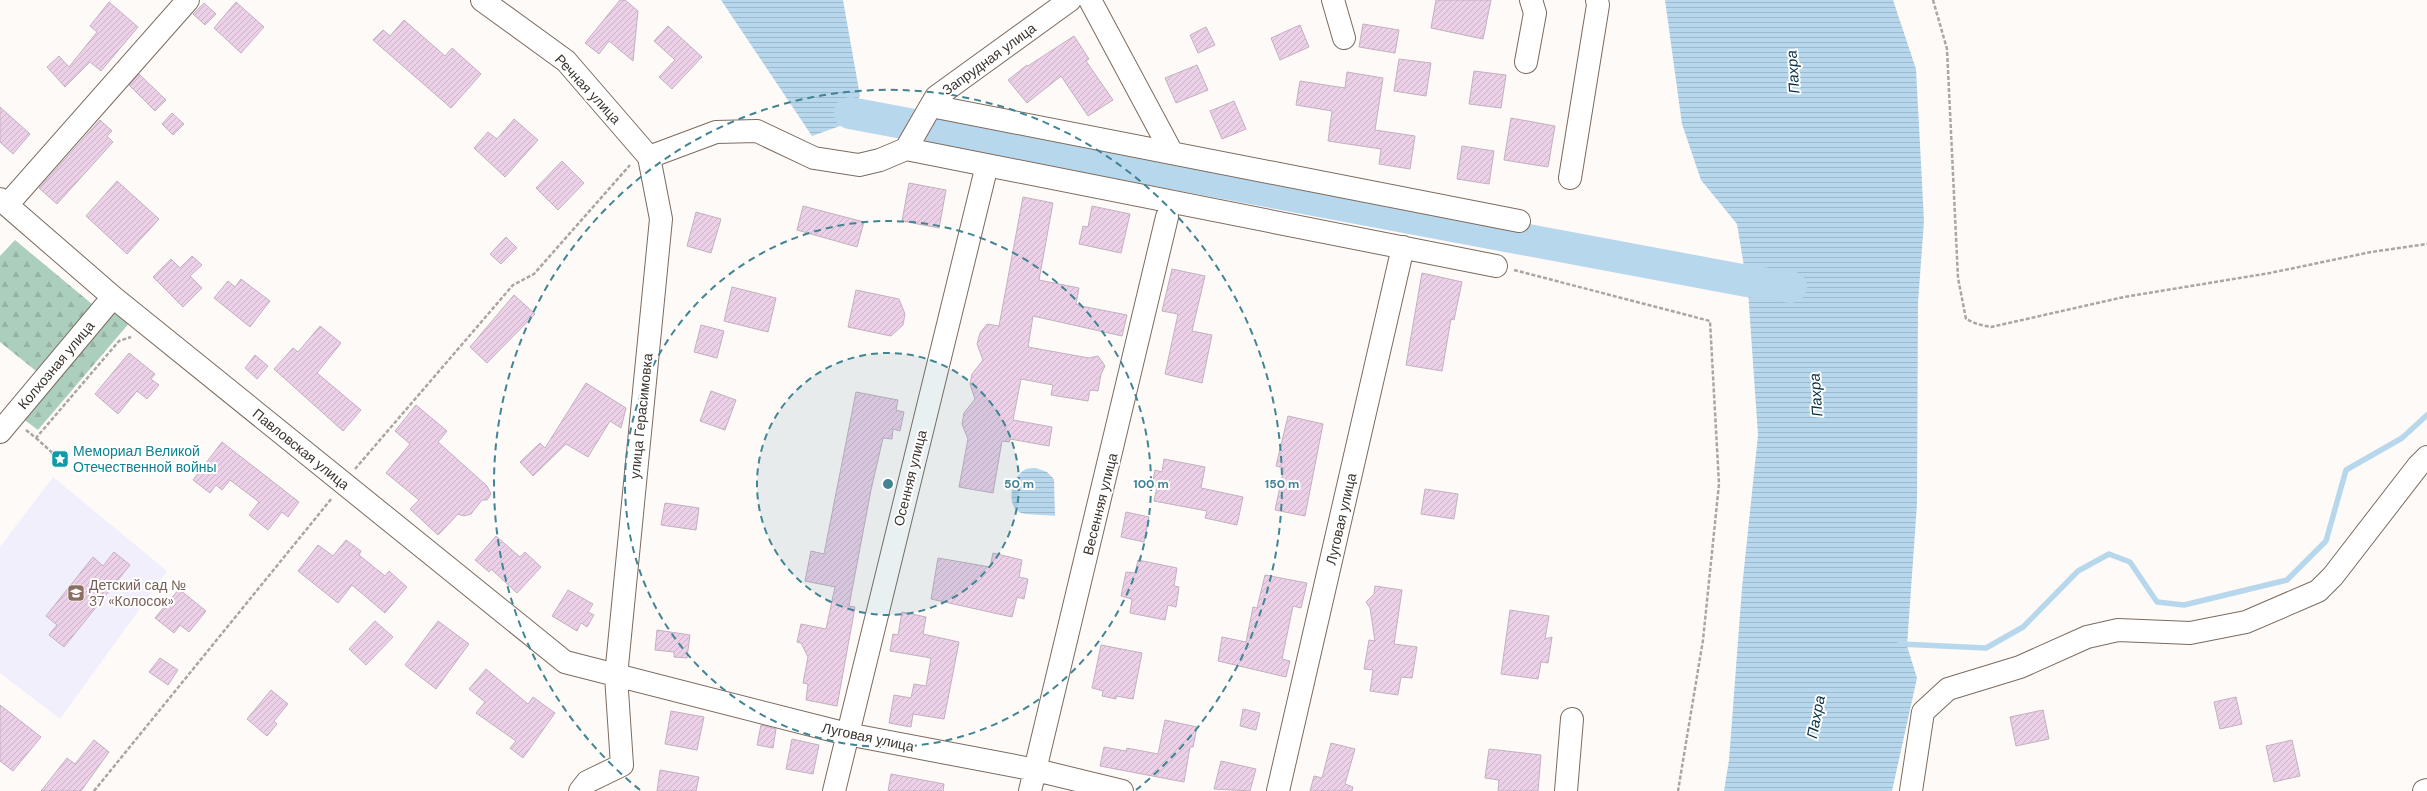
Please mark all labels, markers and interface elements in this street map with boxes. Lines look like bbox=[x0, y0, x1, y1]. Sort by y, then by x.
street label: Запрудная улица bbox=[939, 19, 1040, 99]
street label: Речная улица bbox=[551, 50, 625, 128]
water label: Пахра bbox=[1782, 50, 1804, 94]
street label: Колхозная улица bbox=[14, 317, 98, 413]
street label: улица Герасимовка bbox=[625, 352, 657, 480]
water label: Пахра bbox=[1805, 373, 1827, 417]
street label: Павловская улица bbox=[249, 404, 353, 494]
street label: Осенняя улица bbox=[889, 428, 931, 528]
place label: Мемориал Великой Отечественной войны bbox=[73, 442, 217, 476]
place icon: Мемориал Великой Отечественной войны bbox=[50, 449, 70, 469]
street label: Весенняя улица bbox=[1079, 451, 1121, 557]
street label: Луговая улица bbox=[1322, 471, 1360, 567]
text: 50 m bbox=[1004, 476, 1034, 492]
text: 100 m bbox=[1133, 476, 1169, 492]
text: 150 m bbox=[1265, 476, 1299, 492]
centre of rings bbox=[881, 477, 895, 491]
place label: Детский сад № 37 «Колосок» bbox=[89, 576, 186, 610]
school or university icon: Детский сад № 37 «Колосок» bbox=[66, 583, 86, 603]
water label: Пахра bbox=[1802, 694, 1830, 740]
street label: Луговая улица bbox=[820, 718, 916, 756]

